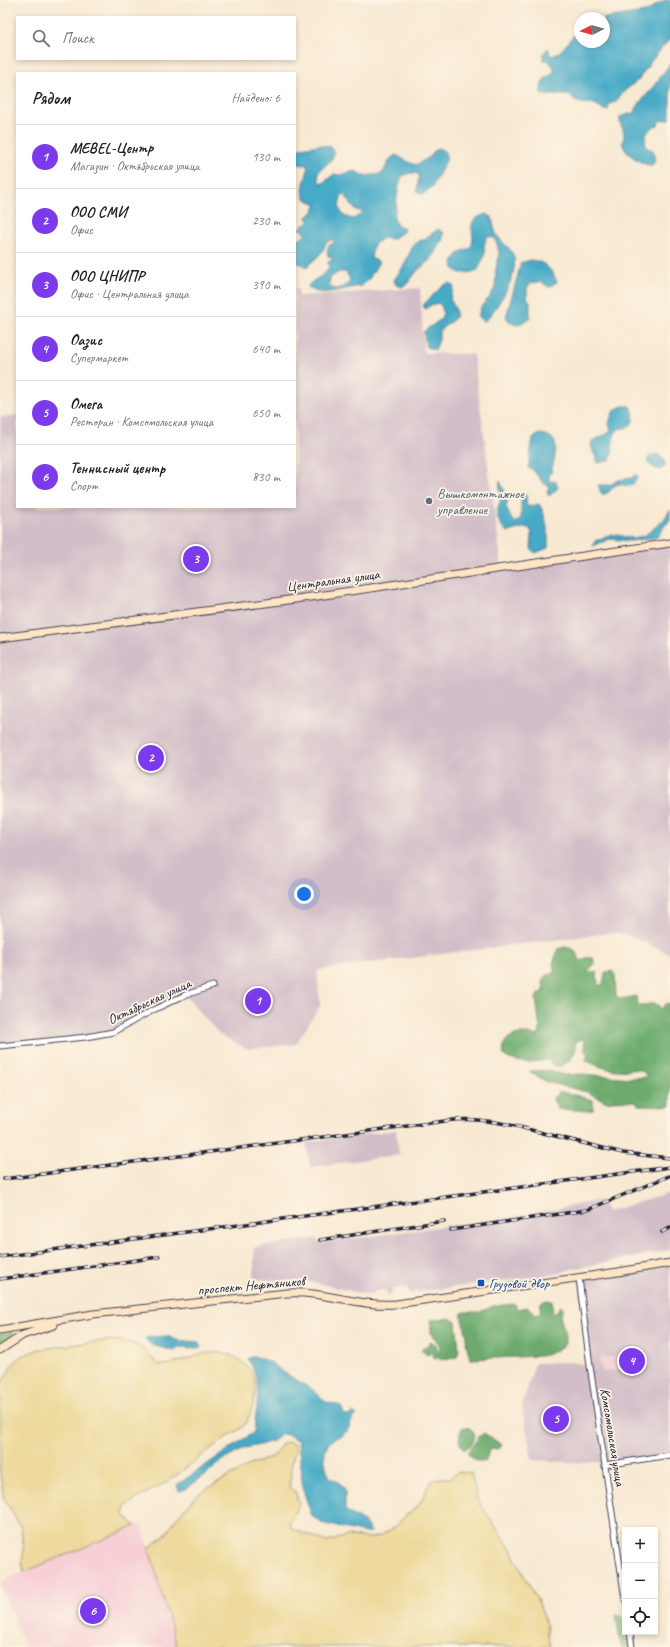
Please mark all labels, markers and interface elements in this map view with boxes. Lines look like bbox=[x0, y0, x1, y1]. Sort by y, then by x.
north arrow bbox=[574, 12, 610, 48]
search box bbox=[16, 16, 296, 60]
icon: search bbox=[30, 27, 52, 49]
text: Поиск bbox=[62, 29, 94, 48]
text: Рядом bbox=[32, 88, 70, 109]
text: Найдено: 6 bbox=[232, 90, 280, 106]
text: MEBEL-Центр bbox=[70, 139, 153, 158]
text: 1 bbox=[42, 149, 48, 165]
text: 130 m bbox=[252, 149, 280, 165]
text: Магазин · Октябрьская улица bbox=[70, 158, 200, 174]
text: ООО СМИ bbox=[70, 203, 127, 222]
text: 2 bbox=[42, 213, 48, 229]
text: 230 m bbox=[252, 213, 280, 229]
text: Офис bbox=[70, 222, 93, 238]
text: ООО ЦНИПР bbox=[70, 267, 144, 286]
text: 3 bbox=[42, 277, 48, 293]
text: 390 m bbox=[252, 277, 280, 293]
text: Офис · Центральная улица bbox=[70, 286, 189, 302]
text: Оазис bbox=[70, 331, 102, 350]
text: 4 bbox=[42, 341, 48, 357]
text: 640 m bbox=[252, 341, 280, 357]
text: Супермаркет bbox=[70, 350, 128, 366]
text: Омега bbox=[70, 395, 102, 414]
text: 5 bbox=[42, 405, 48, 421]
text: 650 m bbox=[252, 405, 280, 421]
text: Ресторан · Комсомольская улица bbox=[70, 414, 213, 430]
text: Теннисный центр bbox=[70, 459, 165, 478]
text: 6 bbox=[42, 469, 48, 485]
text: 830 m bbox=[252, 469, 280, 485]
text: Спорт bbox=[70, 478, 98, 494]
place label: Вышкомонтажное управление bbox=[436, 485, 525, 518]
marker: Вышкомонтажное управление bbox=[424, 496, 434, 506]
pin: 3 bbox=[183, 544, 209, 574]
street label: Центральная улица bbox=[285, 565, 382, 595]
pin: 2 bbox=[138, 743, 164, 773]
your location bbox=[294, 884, 314, 904]
street label: Октябрьская улица bbox=[105, 974, 194, 1028]
pin: 1 bbox=[245, 986, 271, 1016]
street label: проспект Нефтяников bbox=[197, 1272, 308, 1299]
place label: Грузовой двор bbox=[489, 1275, 550, 1292]
marker: Грузовой двор bbox=[476, 1278, 486, 1288]
pin: 4 bbox=[619, 1346, 645, 1376]
street label: Комсомольская улица bbox=[596, 1387, 629, 1488]
pin: 5 bbox=[543, 1404, 569, 1434]
map controls bbox=[622, 1527, 658, 1635]
button: + bbox=[622, 1527, 658, 1563]
button: − bbox=[622, 1563, 658, 1599]
pin: 6 bbox=[80, 1596, 106, 1626]
button: locate bbox=[622, 1599, 658, 1635]

